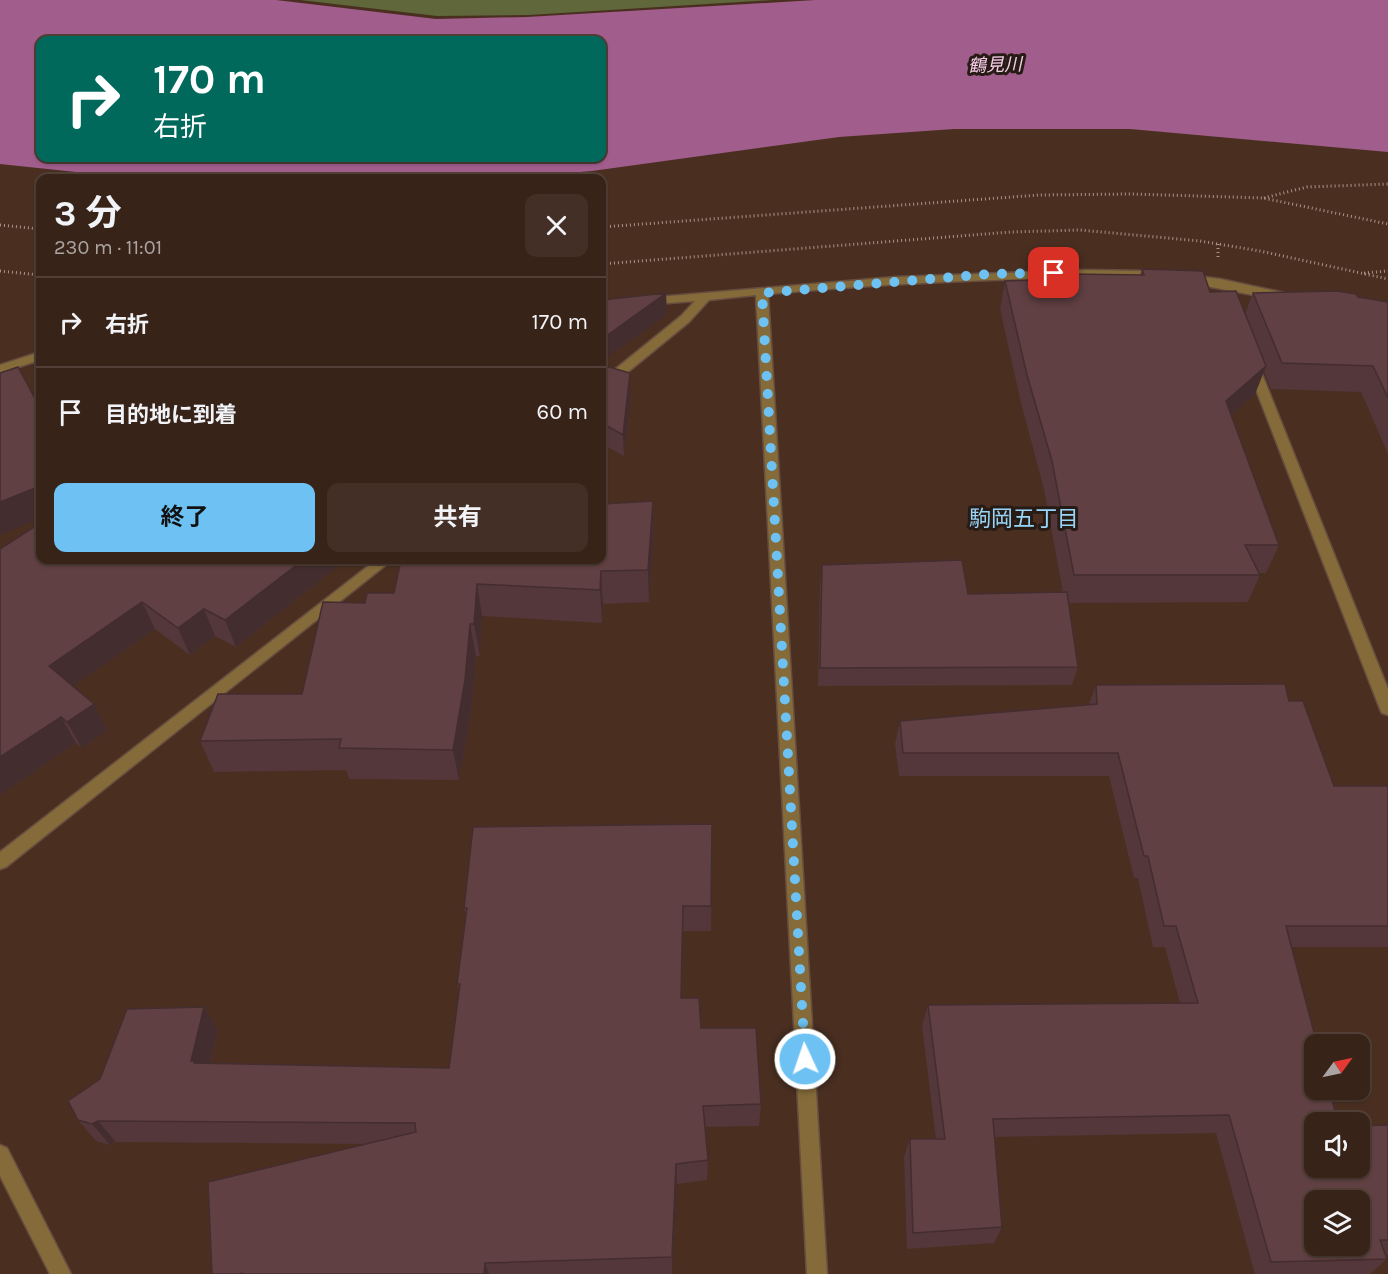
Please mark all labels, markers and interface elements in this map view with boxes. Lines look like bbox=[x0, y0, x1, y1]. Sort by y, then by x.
water label: 鶴見川 bbox=[968, 53, 1024, 77]
text: 170 m bbox=[153, 54, 266, 104]
icon: right bbox=[54, 60, 132, 138]
text: 右折 bbox=[153, 111, 207, 143]
text: 3 分 bbox=[54, 192, 122, 234]
button: close bbox=[525, 194, 588, 257]
text: 230 m · 11:01 bbox=[54, 236, 162, 259]
pin bbox=[1028, 247, 1079, 298]
icon: arrive bbox=[1037, 256, 1070, 289]
icon: right bbox=[54, 306, 87, 339]
text: 170 m bbox=[532, 309, 588, 335]
text: 右折 bbox=[105, 312, 149, 338]
icon: arrive bbox=[54, 396, 87, 429]
text: 60 m bbox=[537, 399, 588, 425]
text: 目的地に到着 bbox=[105, 402, 237, 428]
button: 終了 bbox=[54, 483, 315, 552]
button: 共有 bbox=[327, 483, 588, 552]
district label: 駒岡五丁目 bbox=[969, 506, 1079, 532]
position arrow bbox=[773, 1027, 837, 1091]
north arrow bbox=[1304, 1034, 1370, 1100]
map controls bbox=[1304, 1034, 1370, 1256]
button: sound bbox=[1304, 1112, 1370, 1178]
button: layers bbox=[1304, 1190, 1370, 1256]

